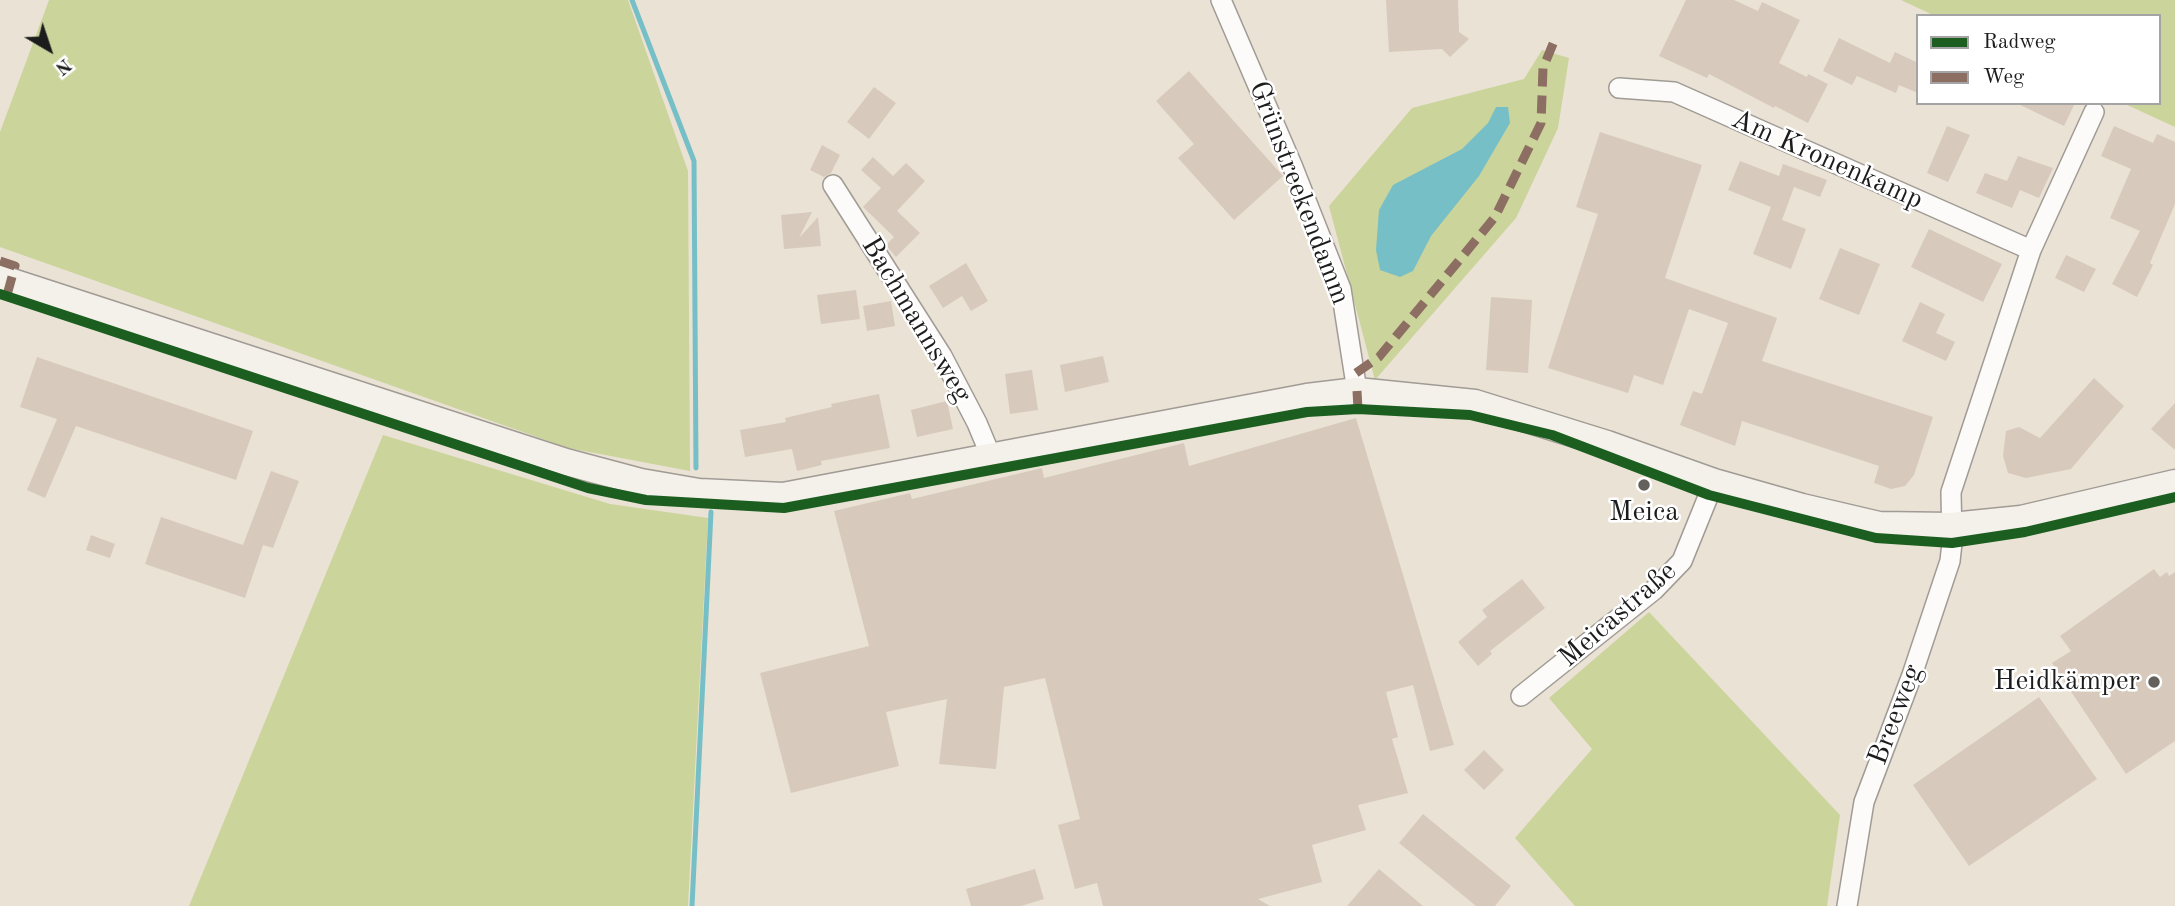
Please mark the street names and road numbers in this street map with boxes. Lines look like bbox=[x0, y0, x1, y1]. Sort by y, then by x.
street label: Grünstreekendamm bbox=[1241, 77, 1357, 309]
street label: Am Kronenkamp bbox=[1726, 103, 1928, 217]
street label: Bachmannsweg bbox=[853, 231, 979, 409]
street label: Meicastraße bbox=[1552, 555, 1684, 675]
street label: Breeweg bbox=[1862, 660, 1930, 770]

